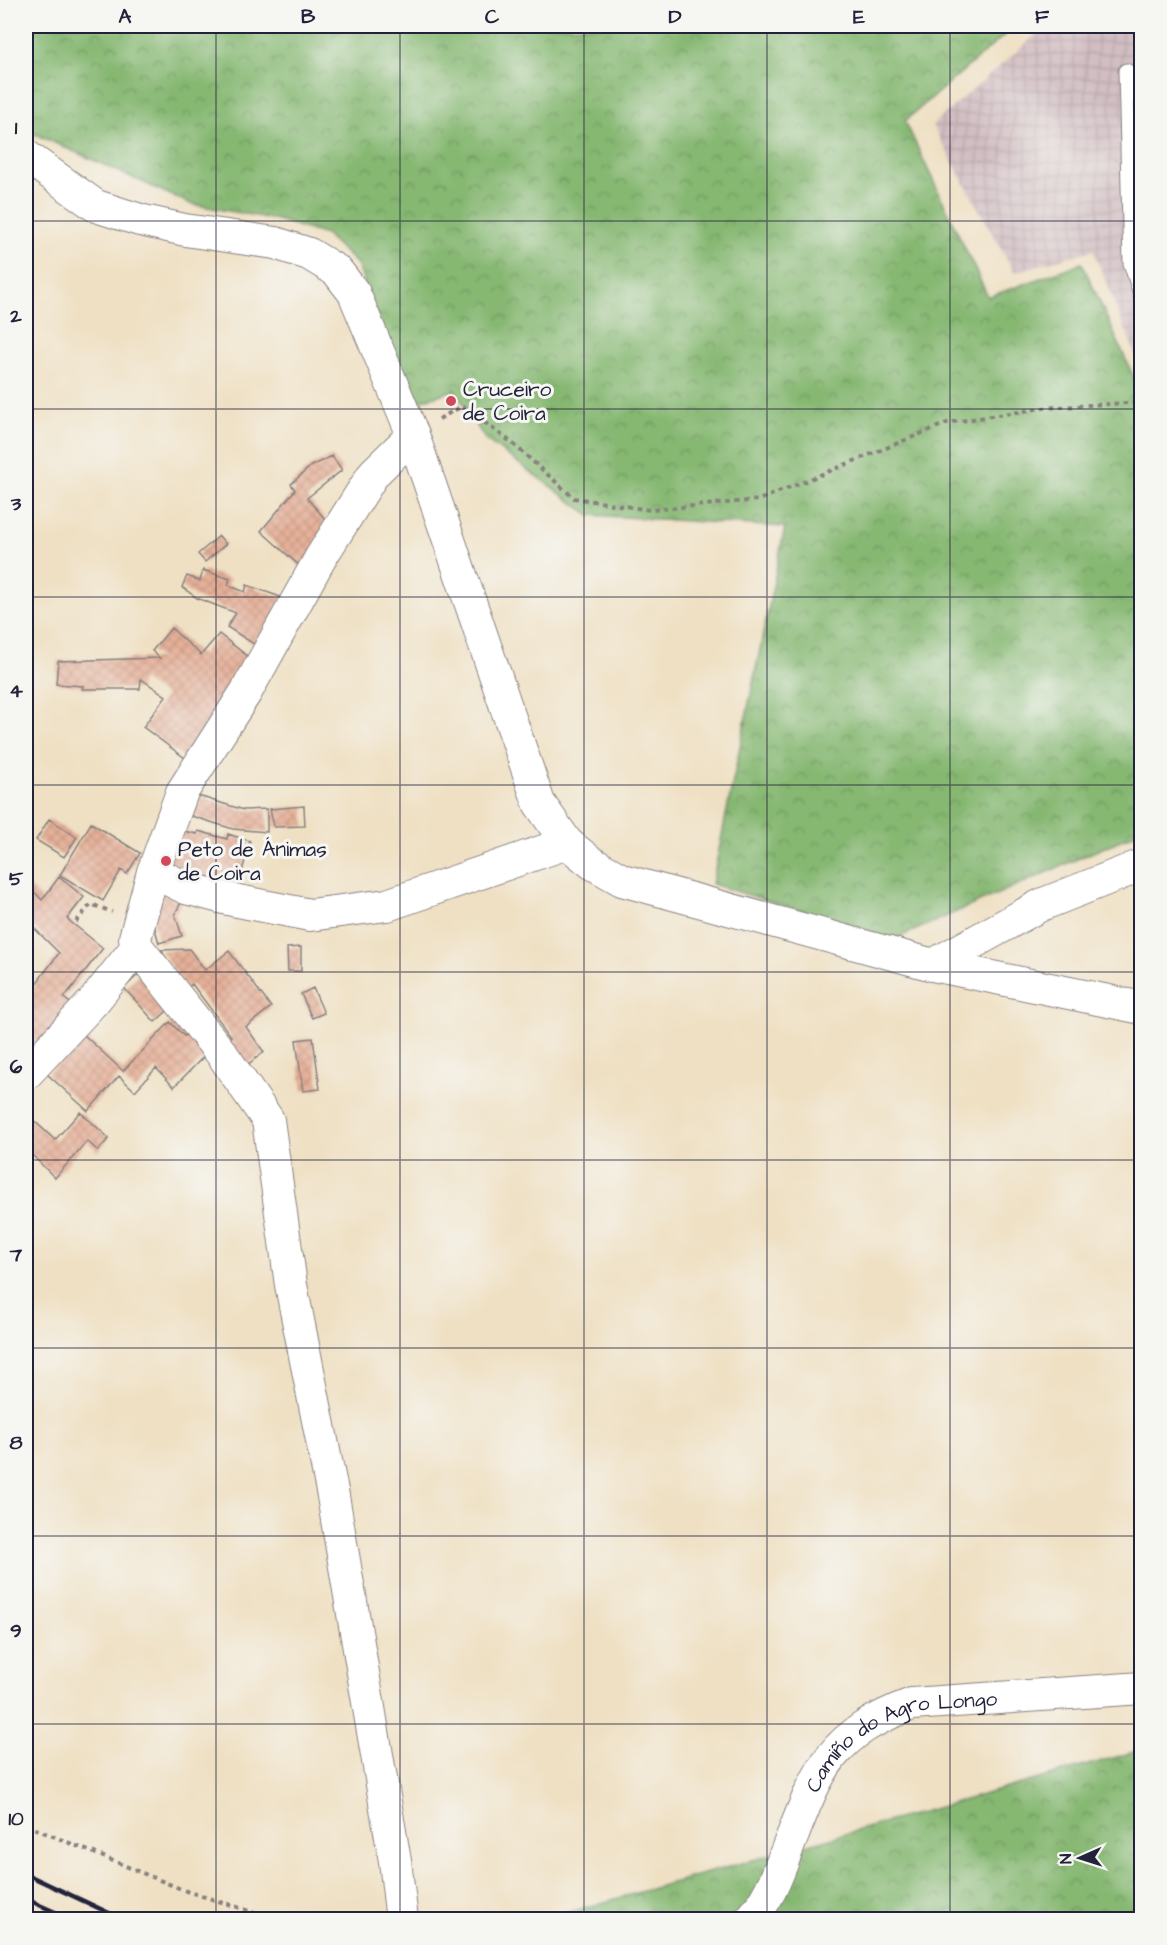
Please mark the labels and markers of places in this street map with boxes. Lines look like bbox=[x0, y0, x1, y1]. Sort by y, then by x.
place label: Cruceiro de Coira bbox=[463, 375, 552, 428]
marker: Cruceiro de Coira bbox=[444, 394, 458, 408]
place label: Peto de Ánimas de Coira bbox=[178, 835, 327, 888]
marker: Peto de Ánimas de Coira bbox=[159, 854, 173, 868]

